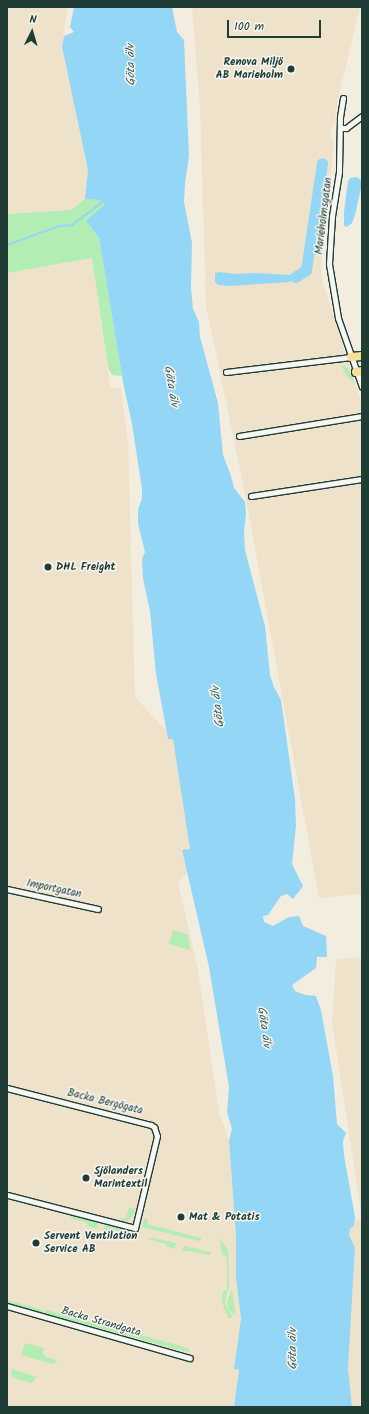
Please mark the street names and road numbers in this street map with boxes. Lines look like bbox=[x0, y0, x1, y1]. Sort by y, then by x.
street label: Marieholmsgatan bbox=[313, 177, 335, 255]
street label: Importgatan bbox=[25, 877, 83, 901]
street label: Backa Bergögata bbox=[66, 1086, 144, 1118]
street label: Backa Strandgata bbox=[60, 1304, 142, 1340]

